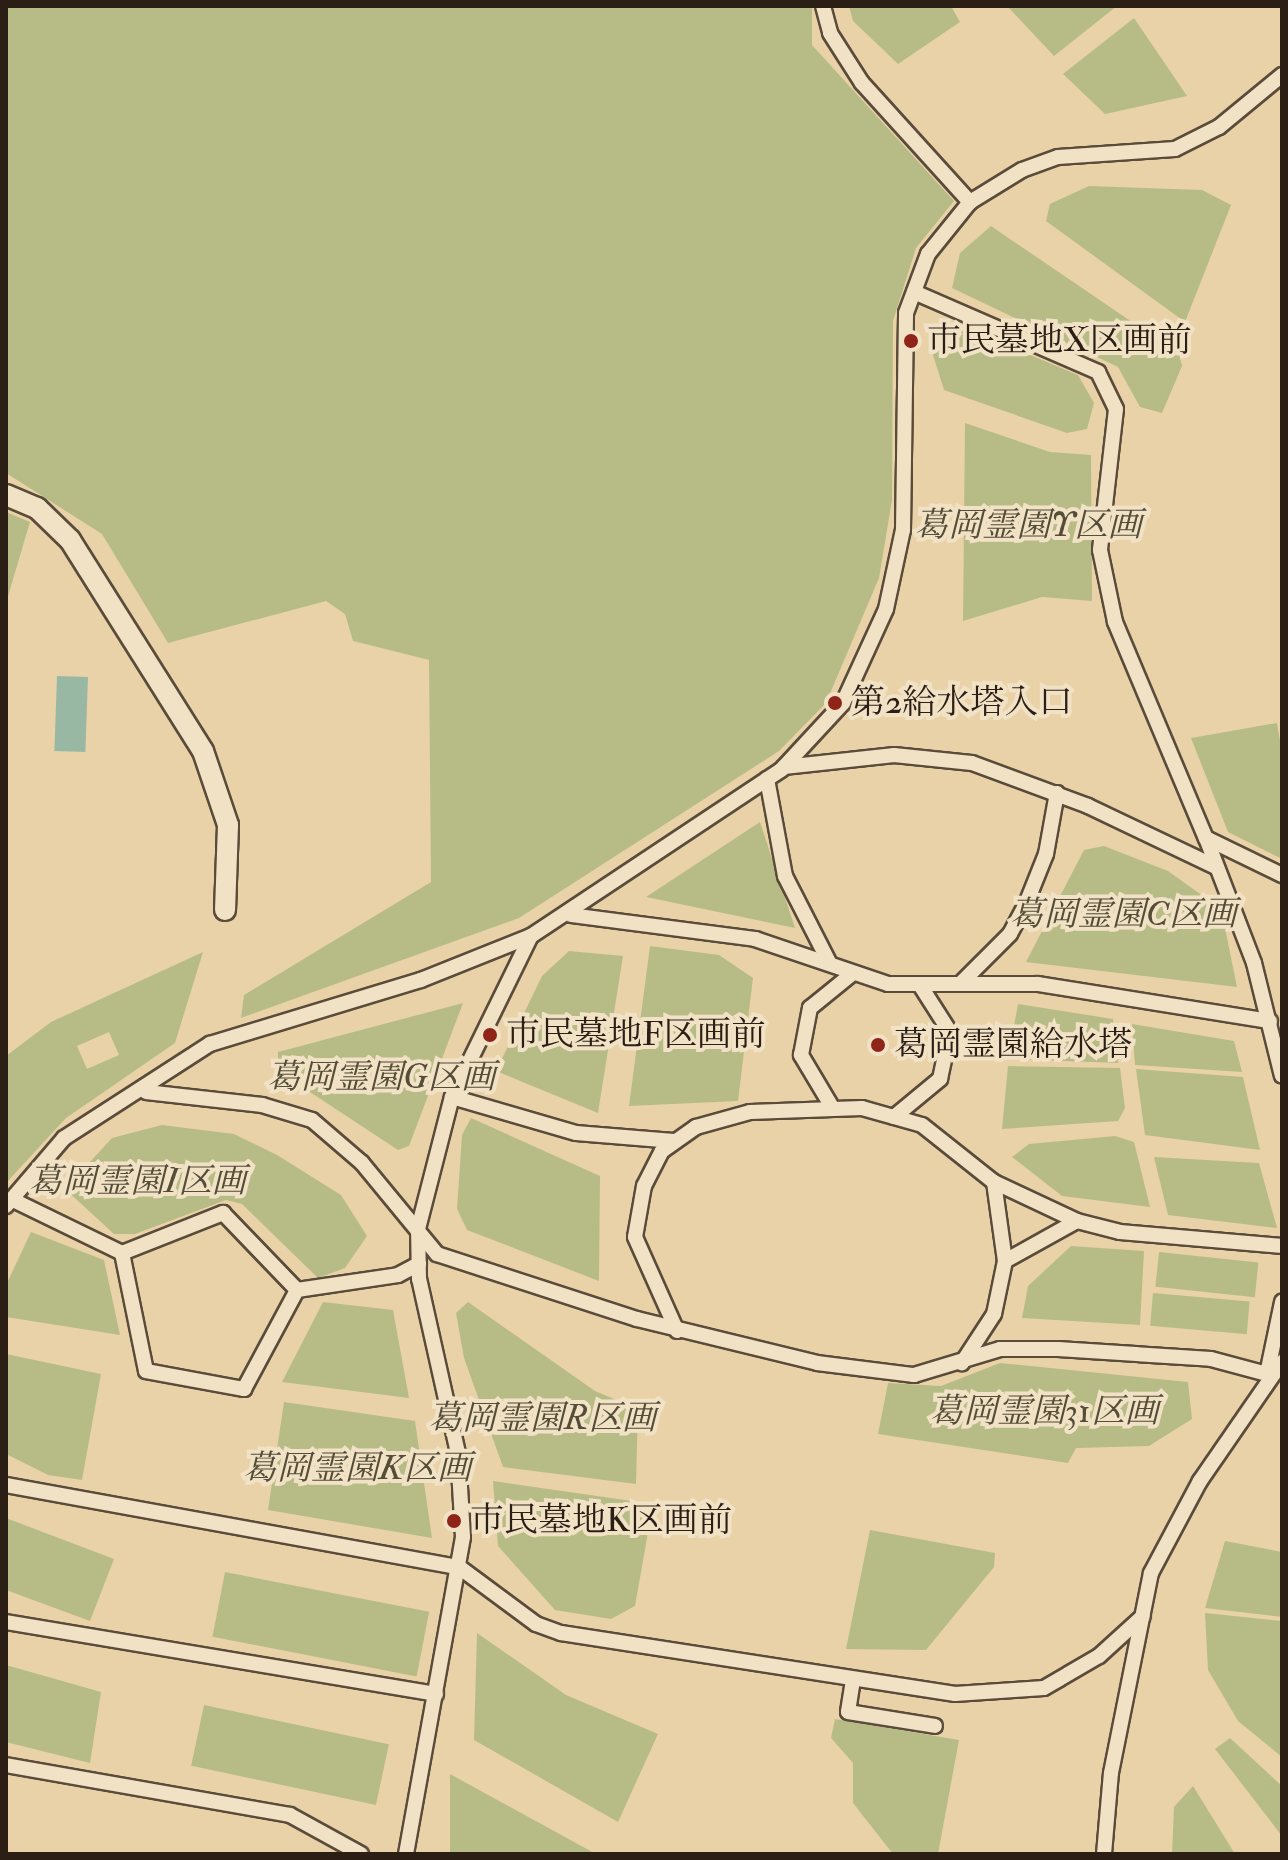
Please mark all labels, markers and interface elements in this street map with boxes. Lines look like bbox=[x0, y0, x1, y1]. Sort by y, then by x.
place label: 市民墓地X区画前 bbox=[927, 321, 1191, 361]
marker: 市民墓地X区画前 bbox=[902, 332, 920, 350]
park label: 葛岡霊園Y区画 bbox=[914, 506, 1142, 546]
place label: 第2給水塔入口 bbox=[851, 683, 1072, 723]
marker: 第2給水塔入口 bbox=[826, 694, 844, 712]
park label: 葛岡霊園C区画 bbox=[1009, 895, 1237, 935]
place label: 市民墓地F区画前 bbox=[506, 1015, 765, 1055]
place label: 葛岡霊園給水塔 bbox=[894, 1025, 1132, 1065]
marker: 市民墓地F区画前 bbox=[481, 1026, 499, 1044]
marker: 葛岡霊園給水塔 bbox=[869, 1036, 887, 1054]
park label: 葛岡霊園G区画 bbox=[267, 1058, 495, 1098]
park label: 葛岡霊園I区画 bbox=[28, 1162, 246, 1202]
park label: 葛岡霊園31区画 bbox=[929, 1392, 1159, 1432]
park label: 葛岡霊園R区画 bbox=[428, 1399, 656, 1439]
park label: 葛岡霊園K区画 bbox=[243, 1449, 471, 1489]
place label: 市民墓地K区画前 bbox=[470, 1501, 732, 1541]
marker: 市民墓地K区画前 bbox=[445, 1512, 463, 1530]

